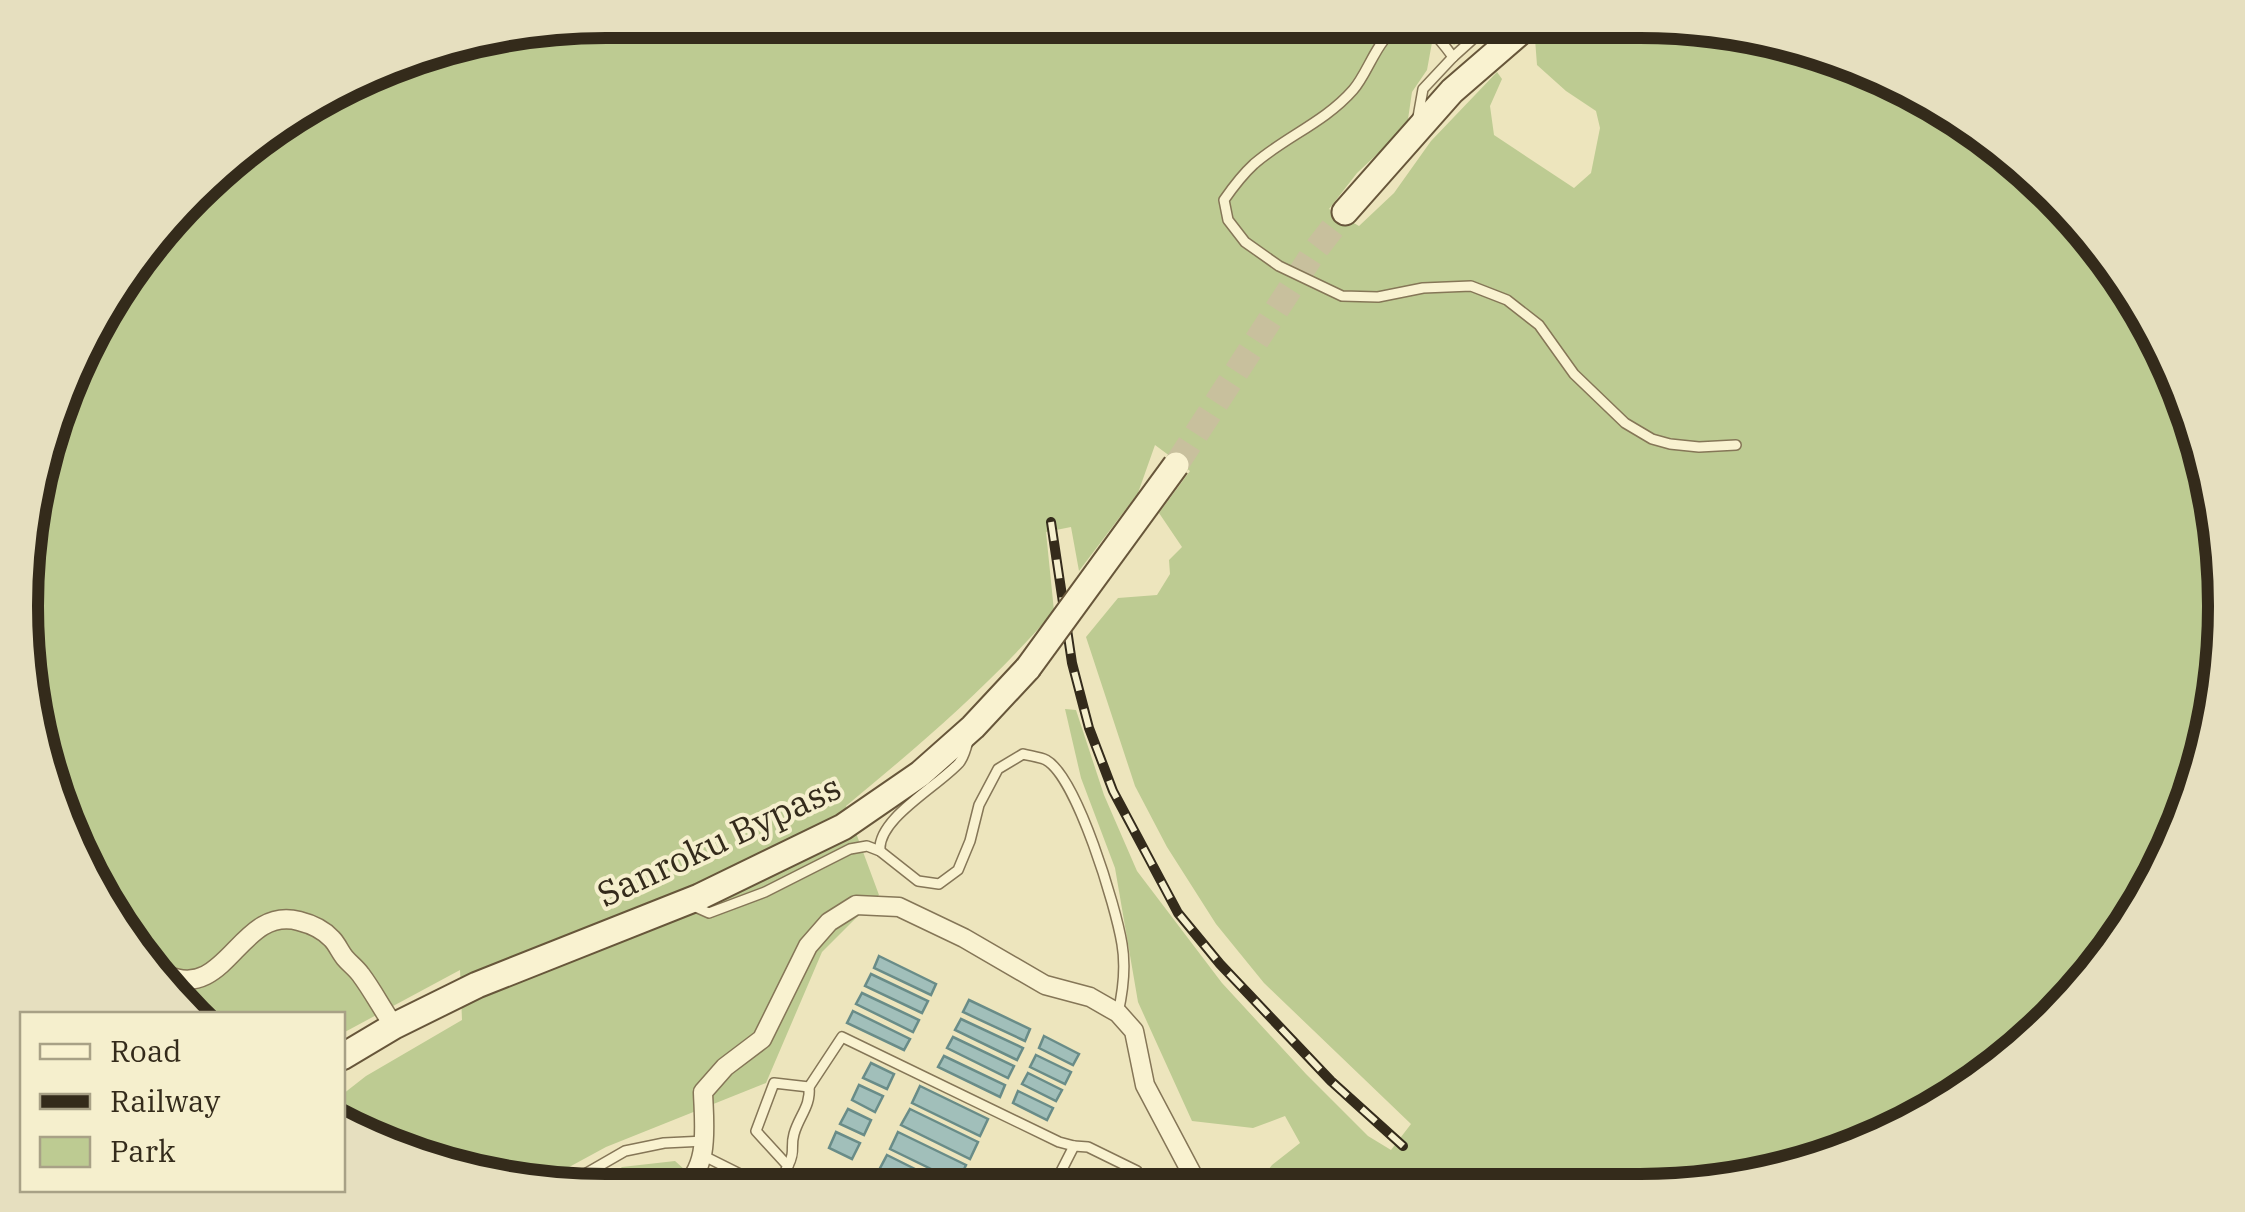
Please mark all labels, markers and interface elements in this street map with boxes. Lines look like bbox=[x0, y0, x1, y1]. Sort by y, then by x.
street label: Sanroku Bypass bbox=[589, 763, 848, 917]
legend bbox=[20, 1012, 345, 1192]
text: Road bbox=[110, 1031, 182, 1070]
text: Railway bbox=[110, 1081, 220, 1120]
text: Park bbox=[110, 1131, 176, 1170]

